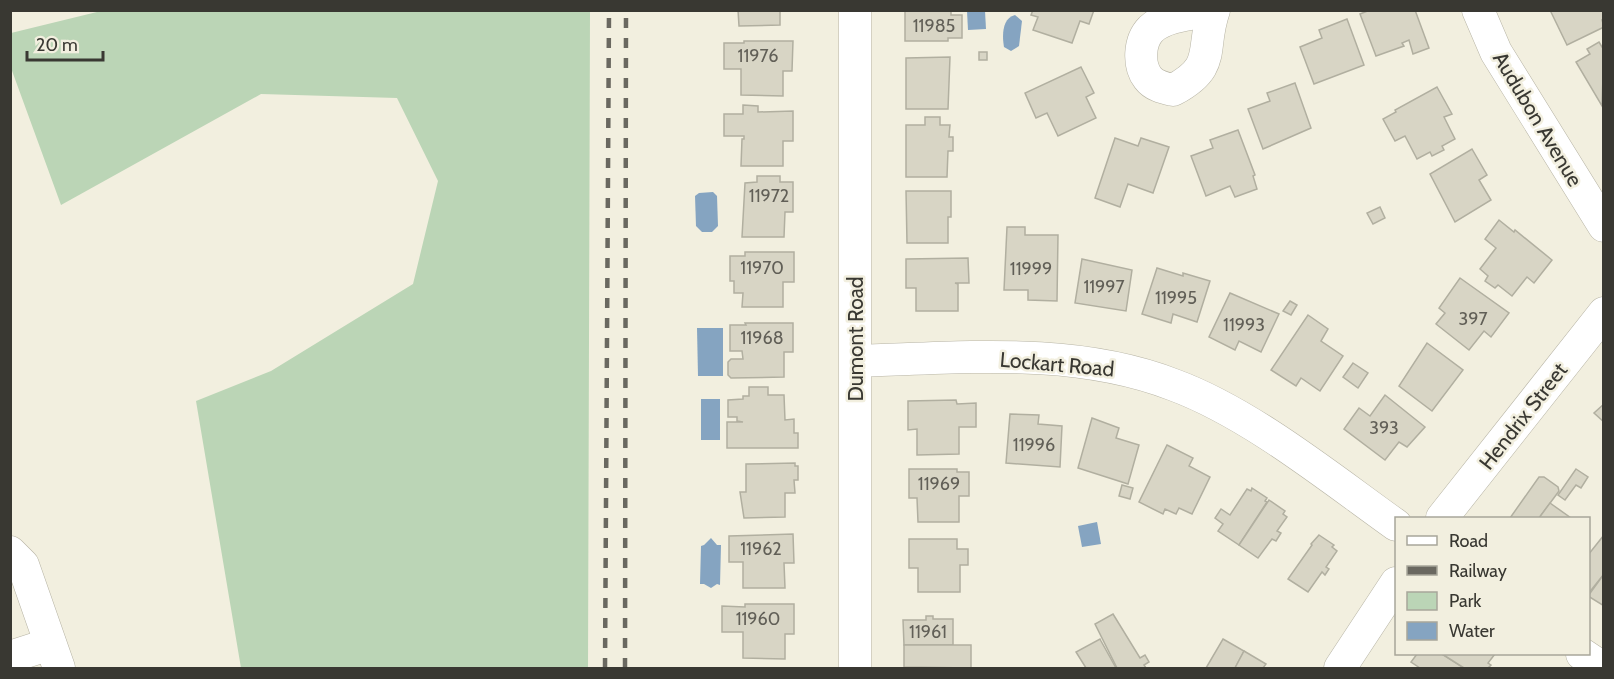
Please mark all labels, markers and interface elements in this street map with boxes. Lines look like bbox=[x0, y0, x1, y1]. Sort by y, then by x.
house number: 11985 bbox=[913, 15, 955, 37]
scale bar bbox=[27, 24, 104, 62]
text: 20 m bbox=[36, 34, 78, 56]
house number: 11976 bbox=[738, 45, 778, 67]
street label: Audubon Avenue bbox=[1488, 47, 1588, 191]
house number: 11972 bbox=[749, 185, 789, 207]
house number: 11970 bbox=[740, 257, 784, 279]
house number: 11999 bbox=[1010, 258, 1052, 280]
street label: Dumont Road bbox=[843, 276, 868, 402]
house number: 11997 bbox=[1083, 276, 1125, 298]
house number: 11995 bbox=[1155, 287, 1197, 309]
house number: 397 bbox=[1458, 308, 1488, 330]
house number: 11993 bbox=[1223, 314, 1265, 336]
house number: 11968 bbox=[740, 327, 784, 349]
street label: Lockart Road bbox=[999, 347, 1115, 381]
street label: Hendrix Street bbox=[1474, 358, 1572, 474]
house number: 393 bbox=[1369, 417, 1399, 439]
house number: 11996 bbox=[1013, 434, 1055, 456]
house number: 11969 bbox=[918, 473, 960, 495]
legend bbox=[1395, 517, 1590, 655]
text: Road bbox=[1449, 530, 1488, 552]
house number: 11962 bbox=[740, 538, 782, 560]
text: Railway bbox=[1449, 560, 1507, 582]
text: Park bbox=[1449, 590, 1482, 612]
house number: 11960 bbox=[736, 608, 780, 630]
text: Water bbox=[1449, 620, 1495, 642]
house number: 11961 bbox=[909, 621, 947, 643]

